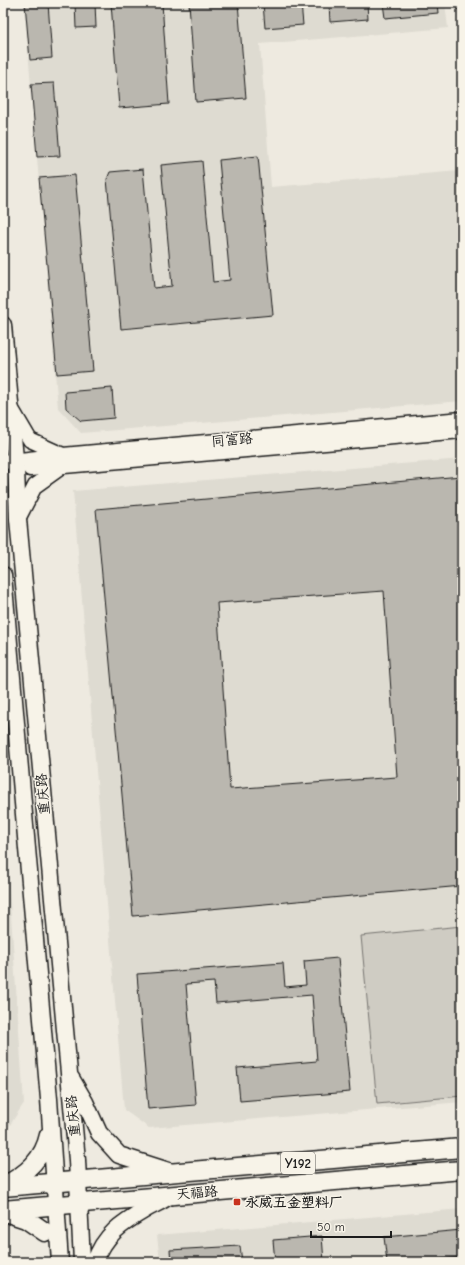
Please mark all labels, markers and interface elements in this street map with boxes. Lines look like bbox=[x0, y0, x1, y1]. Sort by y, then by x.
street label: 同富路 bbox=[210, 430, 254, 450]
street label: 重庆路 bbox=[33, 772, 53, 816]
street label: 重庆路 bbox=[62, 1094, 84, 1138]
road number: Y192 bbox=[281, 1152, 315, 1174]
street label: 天福路 bbox=[175, 1183, 219, 1203]
place label: 永威五金塑料厂 bbox=[245, 1194, 343, 1211]
marker: 永威五金塑料厂 bbox=[232, 1197, 242, 1207]
scale bar bbox=[311, 1213, 391, 1239]
text: 50 m bbox=[317, 1220, 345, 1234]

